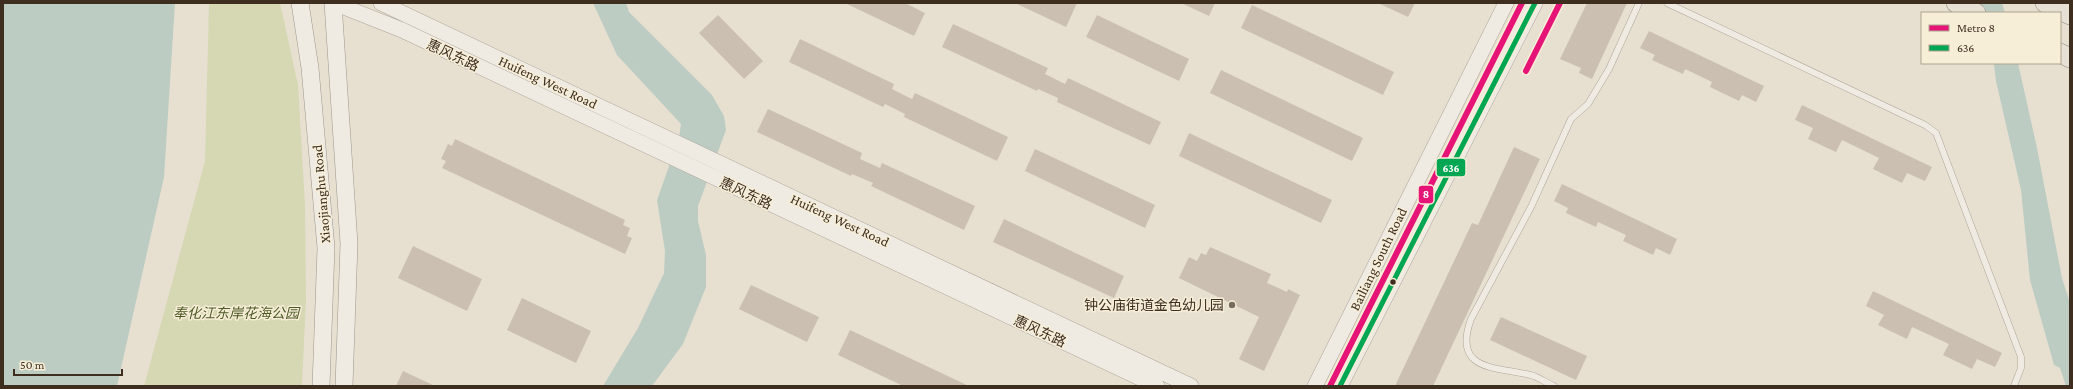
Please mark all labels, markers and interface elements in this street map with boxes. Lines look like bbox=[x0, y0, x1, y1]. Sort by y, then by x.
legend bbox=[1921, 12, 2061, 64]
text: Metro 8 bbox=[1957, 21, 1995, 35]
street label: 惠风东路 bbox=[424, 36, 482, 74]
text: 636 bbox=[1957, 41, 1974, 55]
street label: Huifeng West Road bbox=[496, 52, 600, 112]
street label: Xiaojianghu Road bbox=[309, 143, 334, 244]
line badge: 636 bbox=[1436, 158, 1466, 177]
text: 636 bbox=[1442, 162, 1460, 174]
street label: 惠风东路 bbox=[717, 174, 775, 212]
line badge: 8 bbox=[1418, 185, 1434, 204]
text: 8 bbox=[1423, 188, 1429, 200]
street label: Huifeng West Road bbox=[788, 190, 892, 250]
street label: Bailiang South Road bbox=[1346, 204, 1410, 313]
unlabelled marker bbox=[1388, 277, 1398, 287]
place label: 钟公庙街道金色幼儿园 bbox=[1084, 297, 1224, 313]
marker: 钟公庙街道金色幼儿园 bbox=[1227, 300, 1237, 310]
park label: 奉化江东岸花海公园 bbox=[173, 305, 301, 321]
street label: 惠风东路 bbox=[1011, 312, 1069, 350]
scale bar bbox=[14, 351, 122, 377]
text: 50 m bbox=[20, 358, 45, 372]

